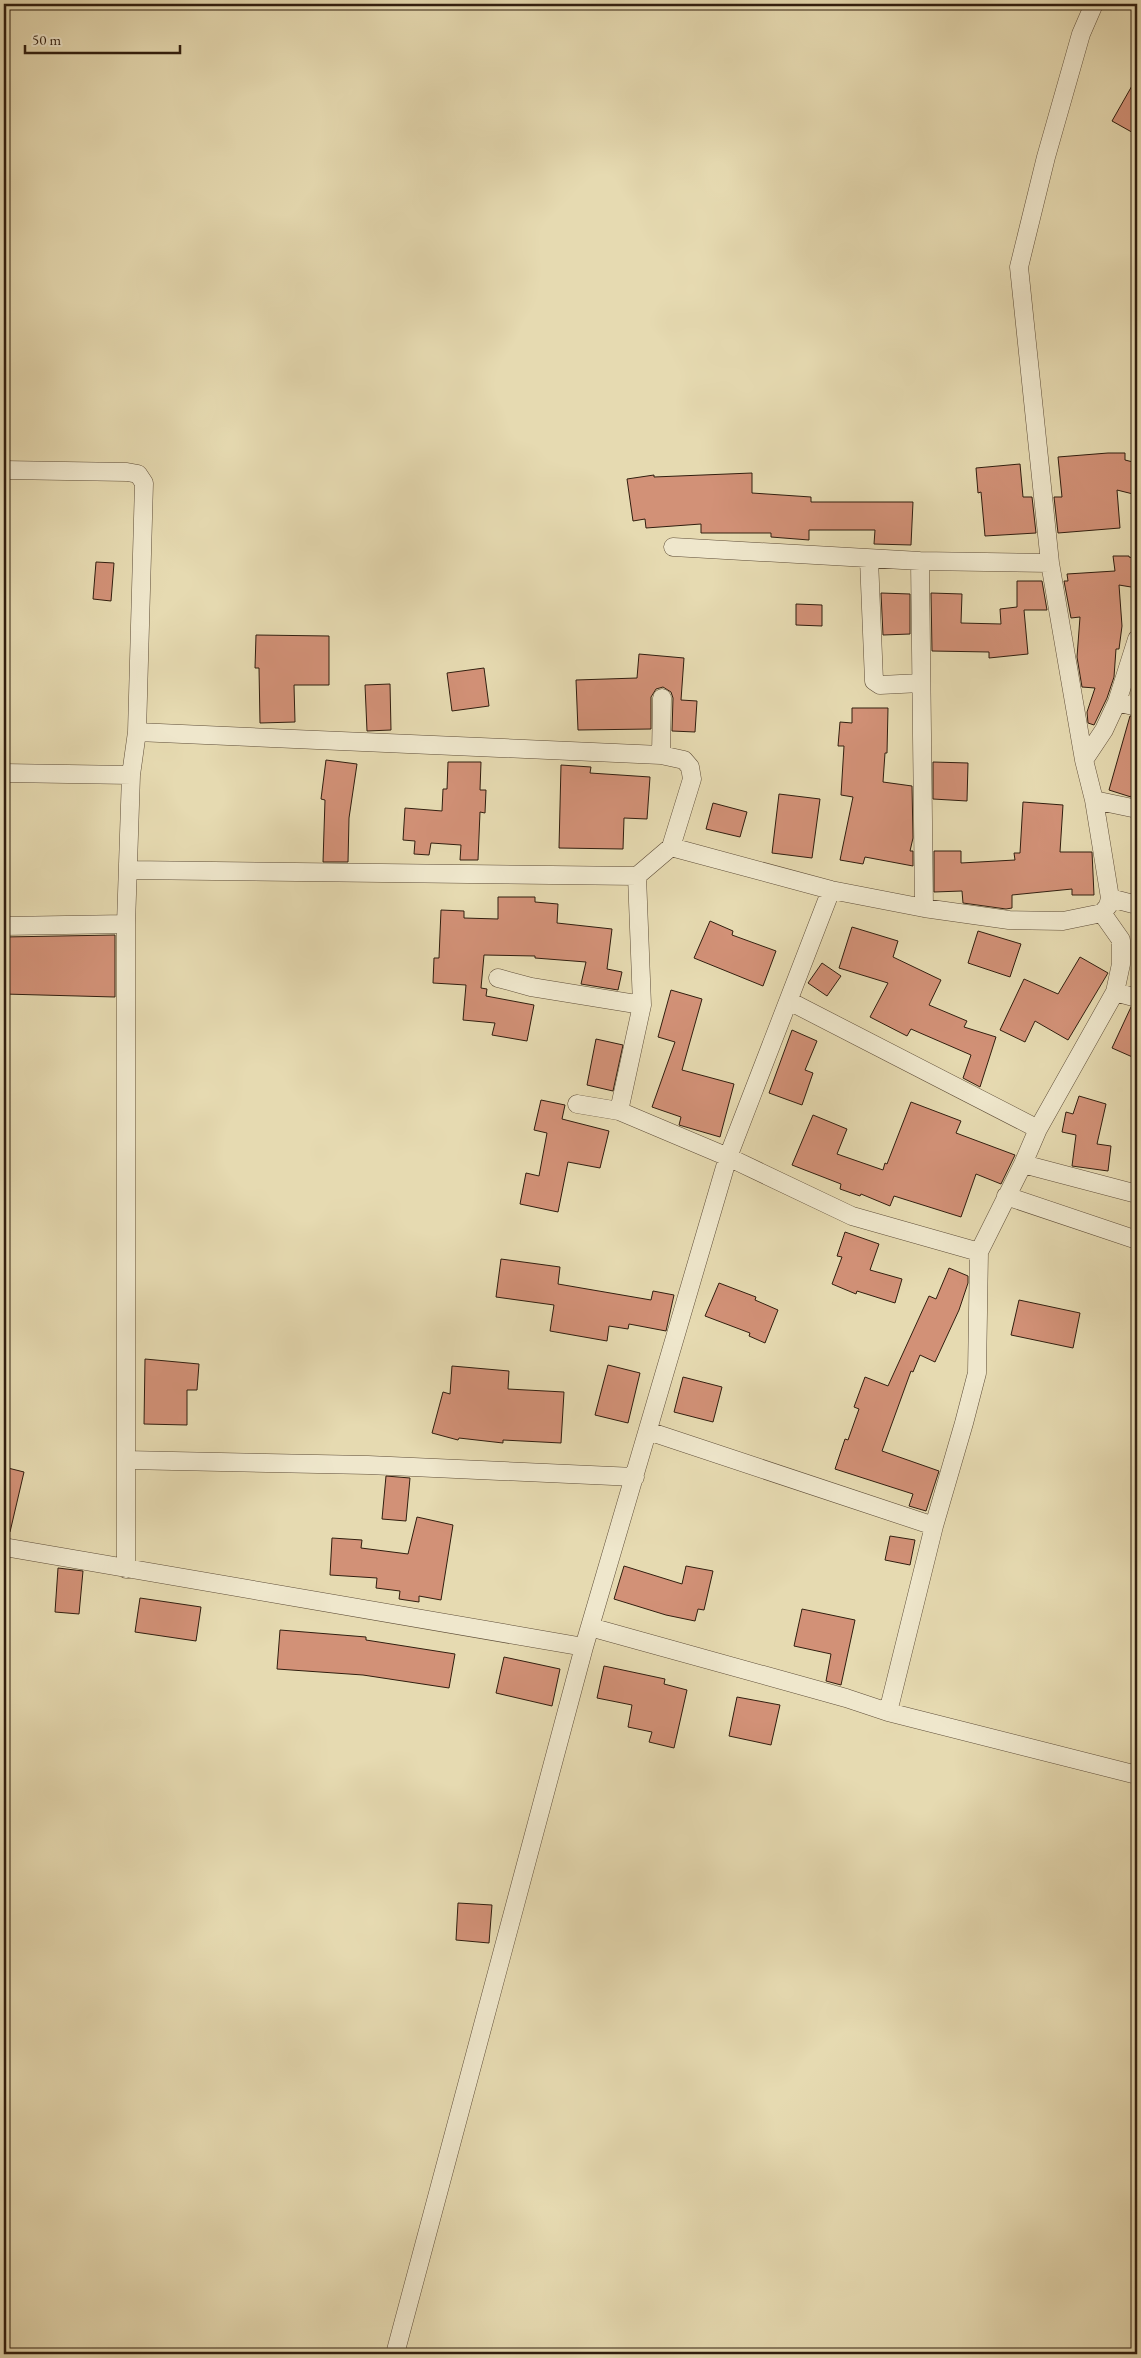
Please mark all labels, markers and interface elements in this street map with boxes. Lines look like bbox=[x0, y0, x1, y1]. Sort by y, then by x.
scale bar bbox=[25, 22, 180, 54]
text: 50 m bbox=[32, 30, 61, 49]

